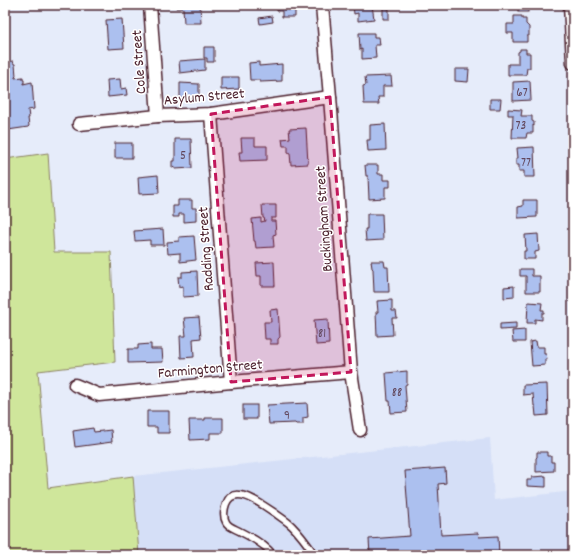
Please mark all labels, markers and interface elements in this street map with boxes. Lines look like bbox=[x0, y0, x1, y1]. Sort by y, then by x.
street label: Cole Street bbox=[127, 29, 153, 95]
street label: Asylum Street bbox=[163, 83, 246, 112]
house number: 67 bbox=[516, 84, 528, 103]
house number: 73 bbox=[516, 117, 526, 136]
house number: 5 bbox=[180, 147, 186, 166]
house number: 77 bbox=[521, 154, 531, 173]
street label: Buckingham Street bbox=[310, 165, 340, 273]
street label: Radding Street bbox=[193, 205, 221, 292]
house number: 81 bbox=[318, 325, 326, 344]
street label: Farmington Street bbox=[157, 354, 264, 386]
house number: 88 bbox=[392, 384, 402, 403]
house number: 9 bbox=[284, 407, 290, 426]

